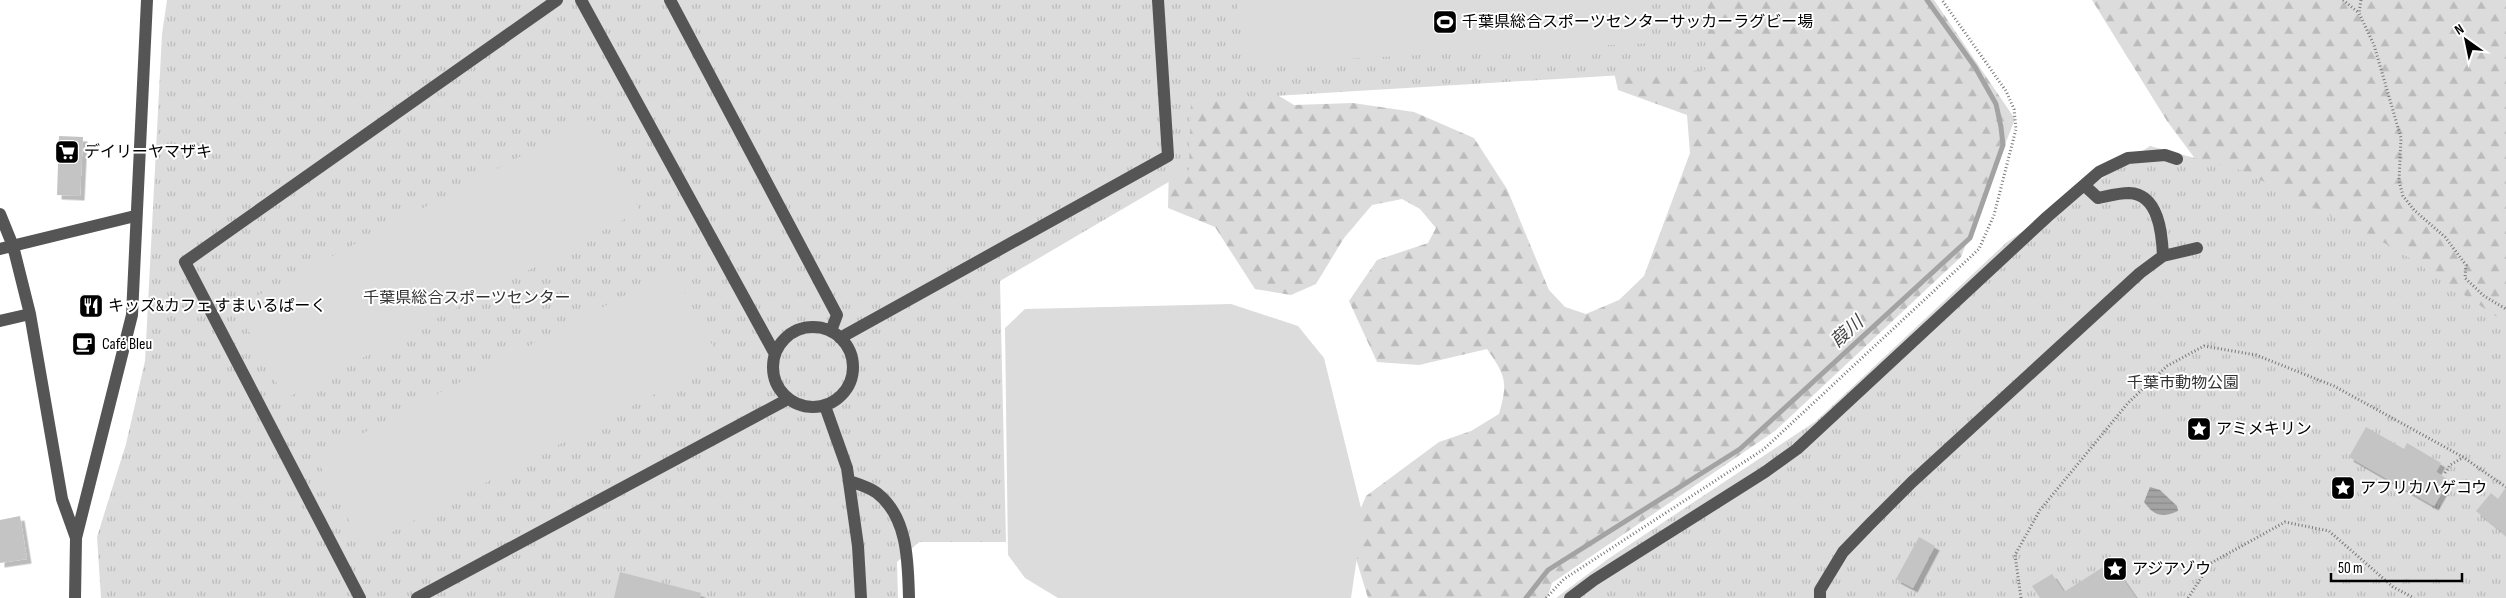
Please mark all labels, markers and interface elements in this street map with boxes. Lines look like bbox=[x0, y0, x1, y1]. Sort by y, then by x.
sports icon: 千葉県総合スポーツセンターサッカーラグビー場 bbox=[1432, 9, 1458, 35]
place label: 千葉県総合スポーツセンターサッカーラグビー場 bbox=[1462, 13, 1813, 32]
north arrow bbox=[2441, 15, 2491, 65]
text: N bbox=[2451, 20, 2467, 39]
supermarket icon: デイリーヤマザキ bbox=[54, 139, 80, 165]
place label: デイリーヤマザキ bbox=[84, 143, 212, 162]
park label: 千葉県総合スポーツセンター bbox=[363, 289, 571, 308]
restaurant icon: キッズ&カフェ すまいるぱーく bbox=[78, 293, 104, 319]
place label: キッズ&カフェ すまいるぱーく bbox=[108, 297, 327, 316]
water label: 葭川 bbox=[1827, 311, 1869, 352]
cafe icon: Café Bleu bbox=[71, 331, 97, 357]
place label: Café Bleu bbox=[102, 335, 152, 354]
park label: 千葉市動物公園 bbox=[2127, 374, 2239, 393]
place icon: アミメキリン bbox=[2186, 416, 2212, 442]
place label: アミメキリン bbox=[2216, 420, 2312, 439]
place icon: アフリカハゲコウ bbox=[2330, 475, 2356, 501]
place label: アフリカハゲコウ bbox=[2360, 479, 2487, 498]
scale bar bbox=[2331, 550, 2462, 582]
place icon: アジアゾウ bbox=[2102, 556, 2128, 582]
text: 50 m bbox=[2338, 559, 2363, 578]
place label: アジアゾウ bbox=[2132, 560, 2211, 579]

